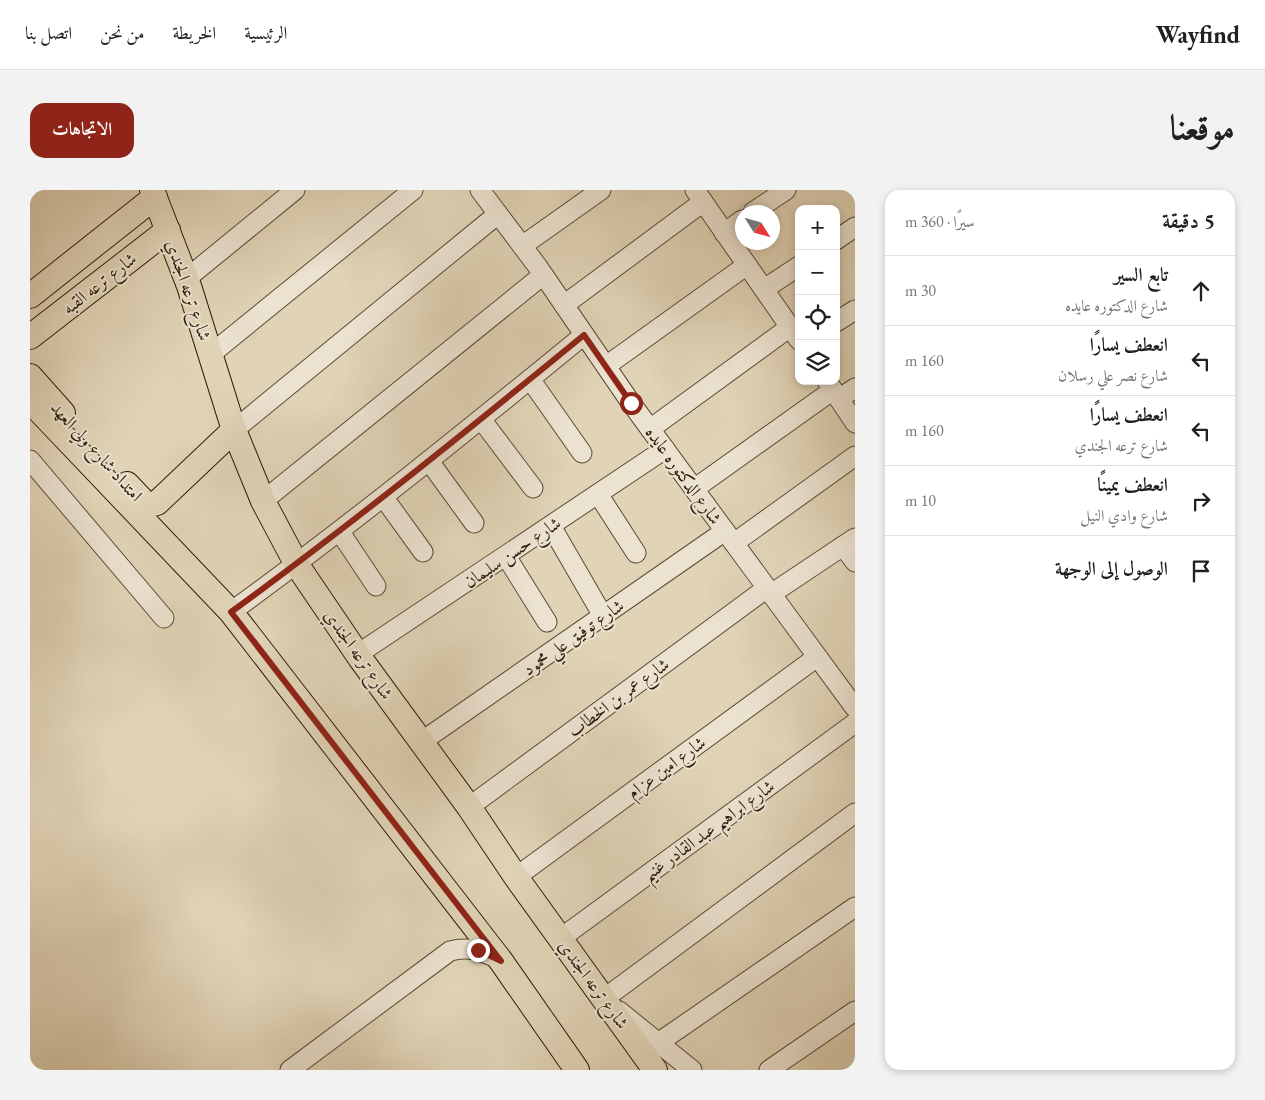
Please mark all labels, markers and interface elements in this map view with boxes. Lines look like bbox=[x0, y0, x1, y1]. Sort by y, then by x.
text: Wayfind bbox=[1156, 19, 1240, 50]
text: اتصل بنا bbox=[25, 21, 72, 44]
text: من نحن bbox=[100, 21, 144, 44]
text: الخريطة bbox=[172, 21, 216, 44]
text: الرئيسية bbox=[244, 21, 287, 44]
button: الاتجاهات bbox=[30, 103, 134, 158]
text: موقعنا bbox=[1170, 104, 1235, 149]
north arrow bbox=[735, 205, 780, 250]
map controls bbox=[795, 205, 840, 385]
button: + bbox=[795, 205, 840, 250]
text: 5 دقيقة bbox=[1162, 207, 1215, 234]
text: سيرًا · 360 m bbox=[905, 211, 975, 232]
street label: شارع ترعه الجندي bbox=[157, 237, 217, 345]
street label: شارع ترعه القبه bbox=[57, 247, 143, 322]
button: − bbox=[795, 250, 840, 295]
text: تابع السير bbox=[1114, 262, 1168, 287]
icon: ahead bbox=[1187, 277, 1215, 305]
text: 30 m bbox=[905, 280, 936, 301]
button: locate bbox=[795, 295, 840, 340]
text: شارع الدكتوره عايده bbox=[1065, 295, 1168, 316]
text: انعطف يسارًا bbox=[1090, 332, 1168, 357]
button: layers bbox=[795, 340, 840, 385]
icon: left bbox=[1187, 347, 1215, 375]
text: 160 m bbox=[905, 350, 944, 371]
text: شارع نصر علي رسلان bbox=[1058, 365, 1168, 386]
route start bbox=[620, 392, 643, 415]
street label: امتداد شارع ولي العهد bbox=[43, 396, 148, 509]
text: انعطف يسارًا bbox=[1090, 402, 1168, 427]
icon: left bbox=[1187, 417, 1215, 445]
text: 160 m bbox=[905, 420, 944, 441]
street label: شارع الدكتوره عايده bbox=[637, 421, 727, 531]
text: شارع ترعه الجندي bbox=[1075, 435, 1168, 456]
text: انعطف يمينًا bbox=[1097, 472, 1168, 497]
icon: right bbox=[1187, 487, 1215, 515]
text: 10 m bbox=[905, 490, 936, 511]
text: شارع وادي النيل bbox=[1080, 505, 1168, 526]
street label: شارع حسن سليمان bbox=[459, 511, 567, 596]
text: الوصول إلى الوجهة bbox=[1055, 556, 1168, 581]
icon: arrive bbox=[1187, 557, 1215, 585]
street label: شارع توفيق علي محمود bbox=[518, 594, 632, 685]
street label: شارع ترعه الجندي bbox=[316, 604, 399, 706]
street label: شارع عمر بن الخطاب bbox=[563, 652, 676, 745]
street label: شارع امين عزام bbox=[622, 731, 713, 807]
street label: شارع ابراهيم عبد القادر غنيم bbox=[637, 774, 783, 891]
street label: شارع ترعه الجندي bbox=[551, 935, 634, 1036]
route end bbox=[467, 939, 490, 962]

